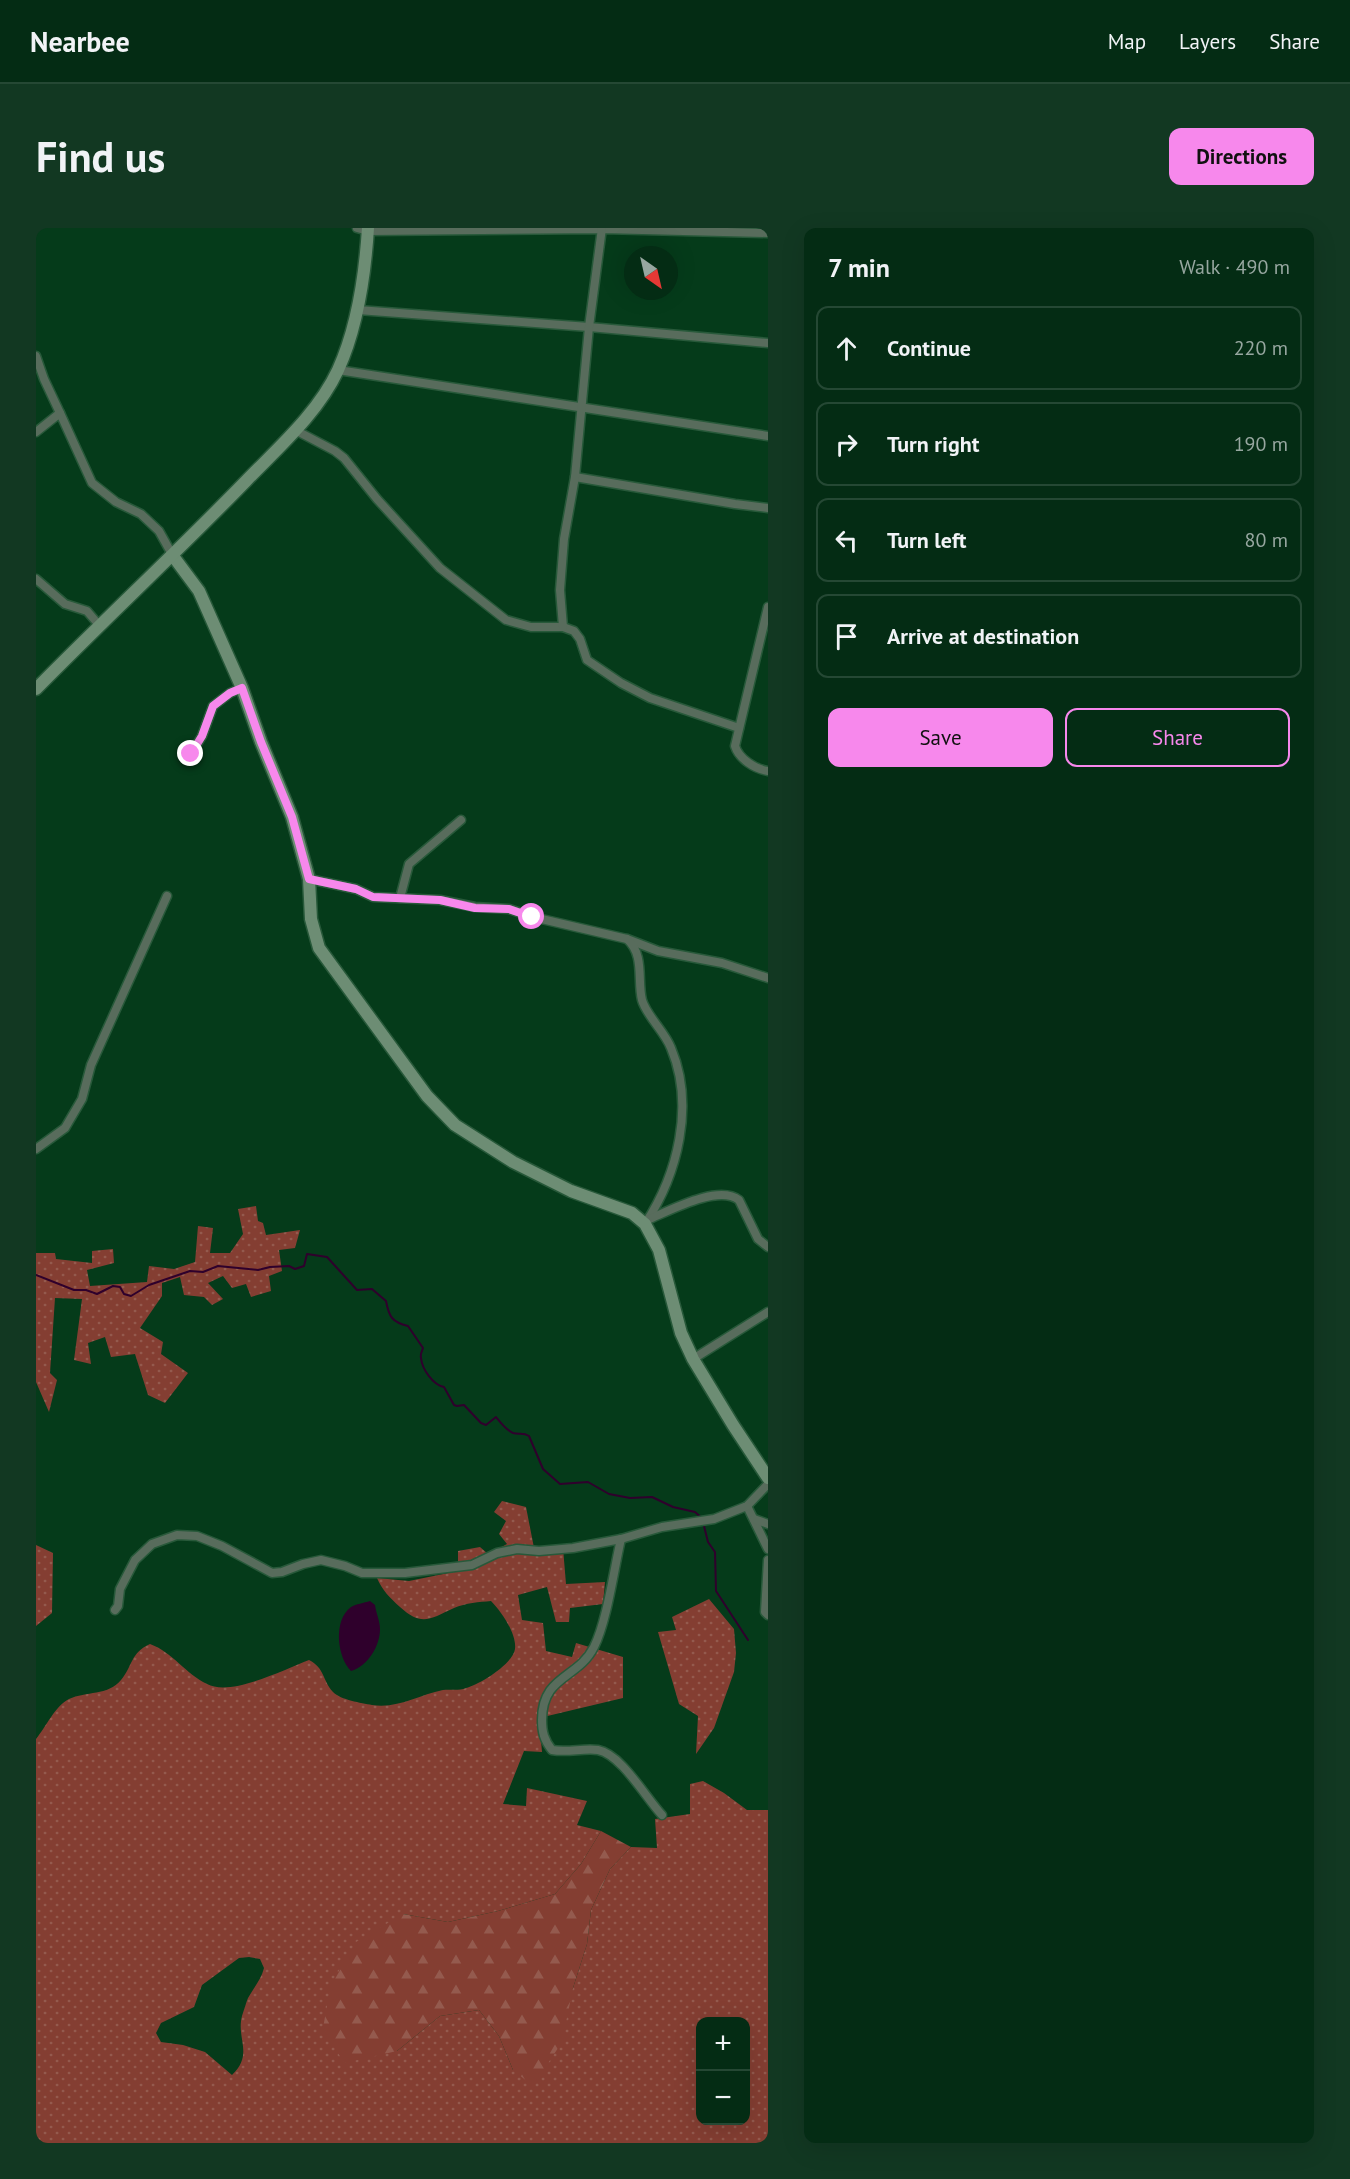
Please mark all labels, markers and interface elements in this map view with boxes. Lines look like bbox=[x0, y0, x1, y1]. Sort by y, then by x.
text: Nearbee bbox=[30, 23, 130, 60]
text: Map bbox=[1108, 28, 1146, 55]
text: Layers bbox=[1179, 28, 1236, 55]
text: Share bbox=[1269, 28, 1320, 55]
button: Directions bbox=[1169, 128, 1314, 185]
text: Find us bbox=[36, 129, 165, 184]
north arrow bbox=[624, 246, 678, 300]
text: 7 min bbox=[828, 251, 890, 284]
text: Walk · 490 m bbox=[1179, 254, 1290, 280]
icon: ahead bbox=[830, 332, 863, 365]
text: Continue bbox=[887, 334, 971, 362]
text: 220 m bbox=[1234, 335, 1288, 361]
icon: right bbox=[830, 428, 863, 461]
text: Turn right bbox=[887, 430, 979, 458]
text: 190 m bbox=[1234, 431, 1288, 457]
icon: left bbox=[830, 524, 863, 557]
text: Turn left bbox=[887, 526, 967, 554]
text: 80 m bbox=[1245, 527, 1288, 553]
icon: arrive bbox=[830, 620, 863, 653]
text: Arrive at destination bbox=[887, 622, 1079, 650]
button: Save bbox=[828, 708, 1053, 767]
button: Share bbox=[1065, 708, 1290, 767]
route end bbox=[177, 740, 203, 766]
route start bbox=[518, 903, 544, 929]
map controls bbox=[696, 2017, 750, 2125]
button: + bbox=[696, 2017, 750, 2071]
button: − bbox=[696, 2071, 750, 2125]

